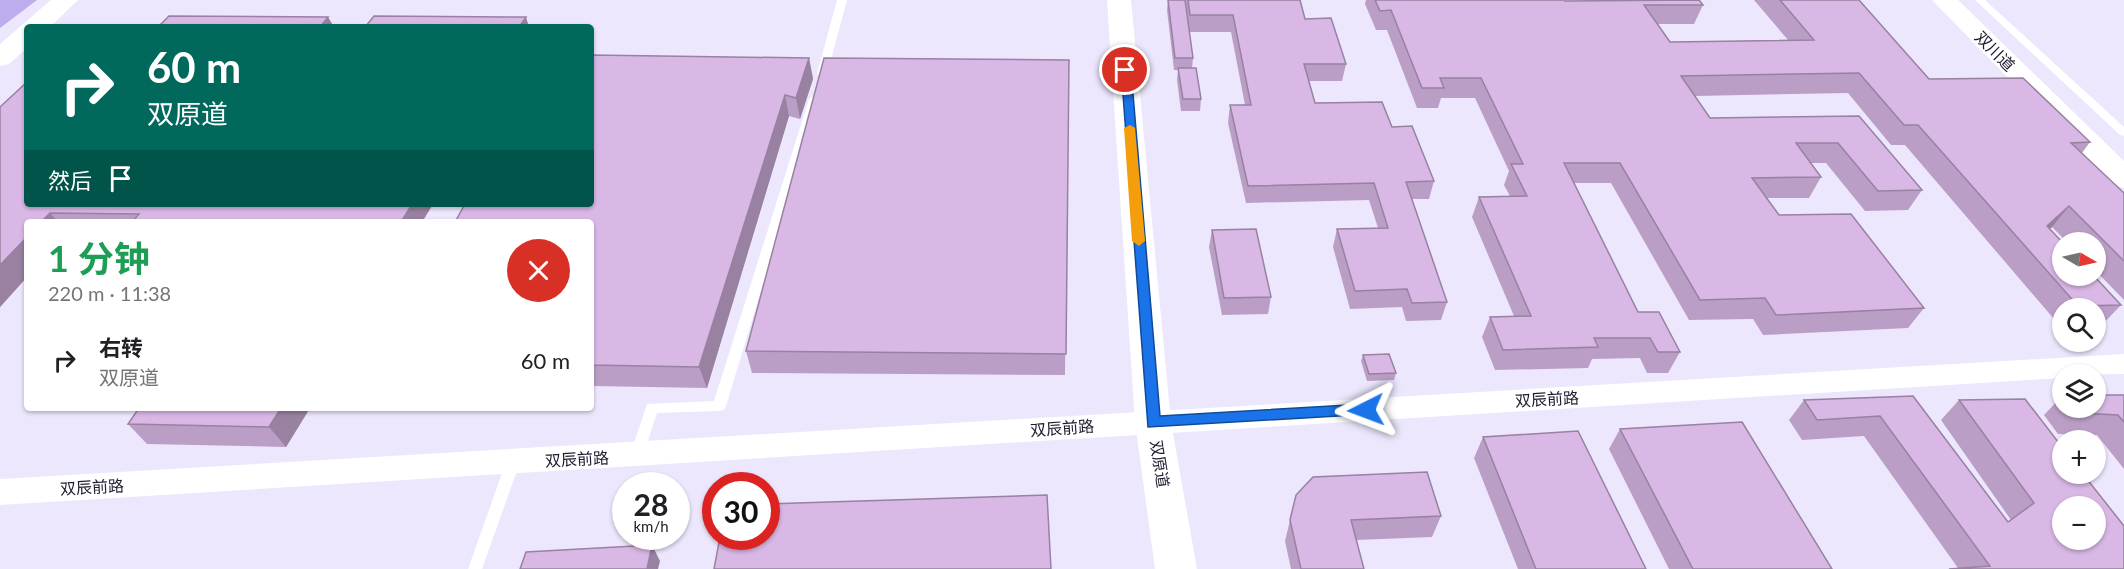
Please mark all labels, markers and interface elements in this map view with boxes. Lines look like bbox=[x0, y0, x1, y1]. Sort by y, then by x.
street label: 双川道 bbox=[1972, 27, 2019, 74]
text: 60 m bbox=[147, 42, 241, 92]
pin bbox=[1099, 44, 1150, 95]
icon: right bbox=[48, 48, 126, 126]
icon: arrive bbox=[1108, 53, 1141, 86]
text: 双原道 bbox=[147, 97, 228, 130]
icon: arrive bbox=[104, 162, 137, 195]
text: 然后 bbox=[48, 167, 92, 194]
north arrow bbox=[2052, 232, 2106, 286]
map controls bbox=[2052, 232, 2106, 550]
text: 1 分钟 bbox=[48, 236, 150, 280]
button: close bbox=[507, 239, 570, 302]
text: 220 m · 11:38 bbox=[48, 281, 171, 305]
button: search bbox=[2052, 298, 2106, 352]
text: 右转 bbox=[99, 334, 143, 361]
icon: right bbox=[48, 344, 81, 377]
text: 60 m bbox=[521, 347, 570, 374]
button: layers bbox=[2052, 364, 2106, 418]
text: 双原道 bbox=[99, 365, 159, 389]
position arrow bbox=[1334, 378, 1398, 442]
street label: 双辰前路 bbox=[1515, 387, 1579, 410]
street label: 双辰前路 bbox=[1029, 416, 1095, 439]
button: + bbox=[2052, 430, 2106, 484]
street label: 双原道 bbox=[1147, 439, 1174, 489]
street label: 双辰前路 bbox=[545, 447, 609, 470]
speed limit sign: 30 bbox=[702, 472, 780, 550]
street label: 双辰前路 bbox=[60, 475, 124, 498]
text: 28 bbox=[634, 486, 668, 522]
button: − bbox=[2052, 496, 2106, 550]
text: km/h bbox=[633, 517, 669, 535]

